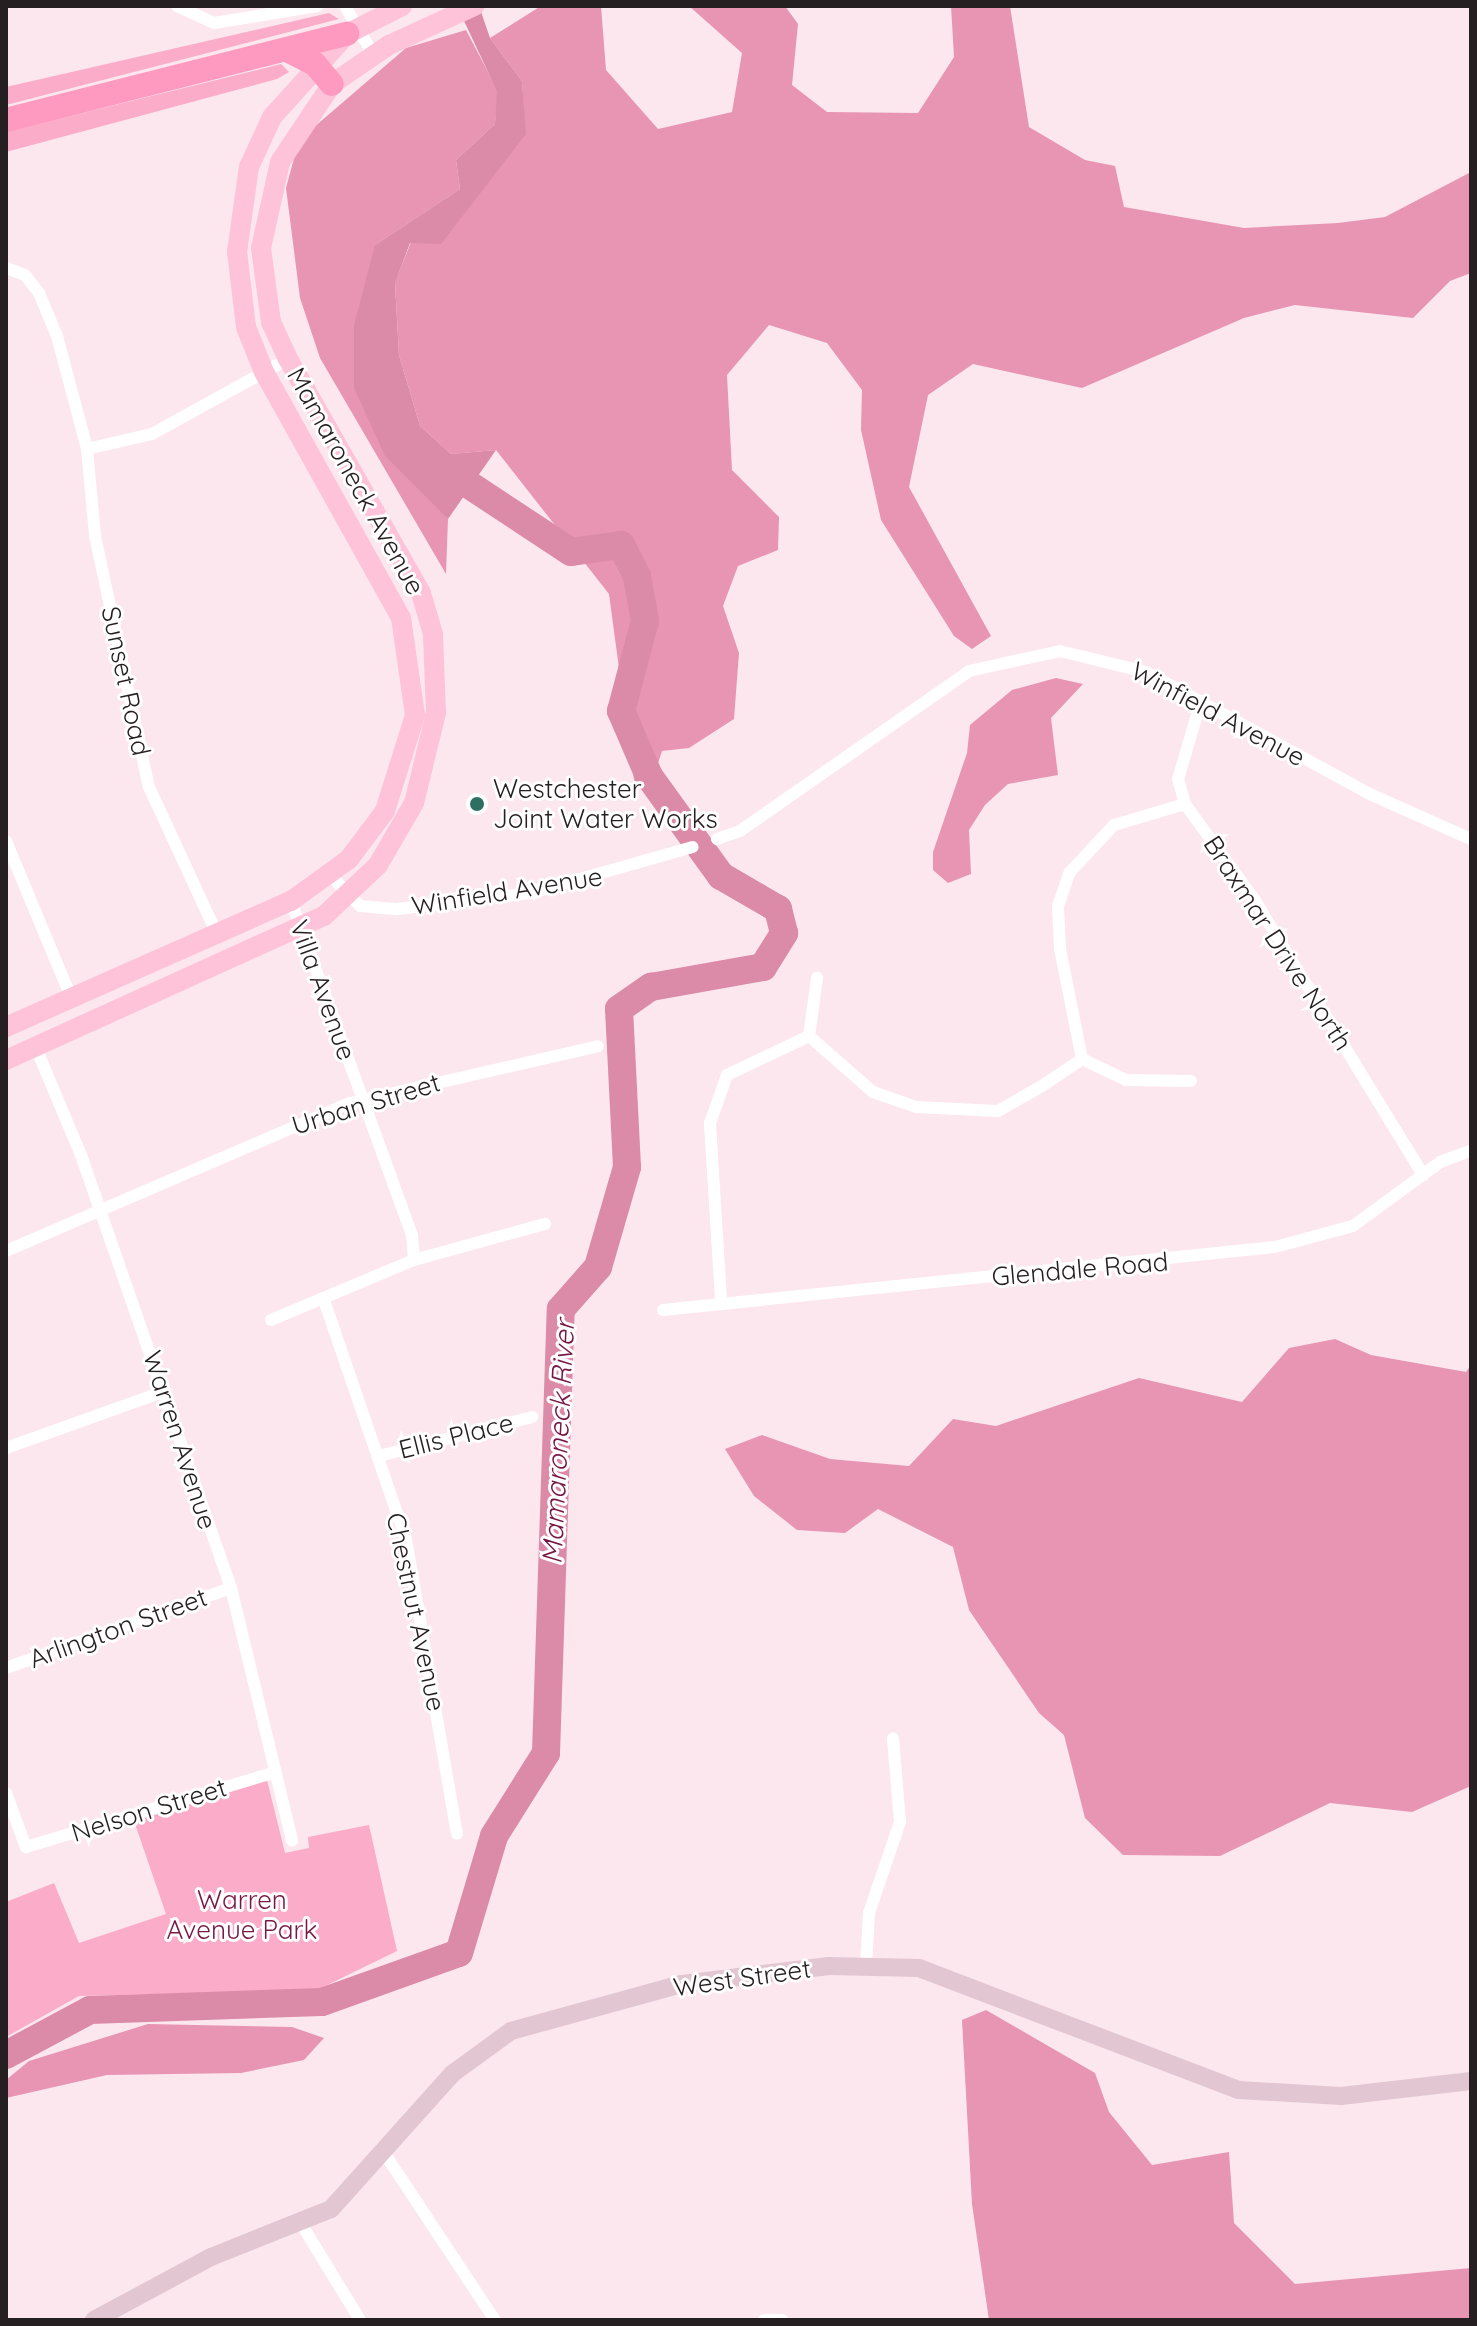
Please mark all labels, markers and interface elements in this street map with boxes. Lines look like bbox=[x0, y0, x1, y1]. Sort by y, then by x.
street label: Mamaroneck Avenue bbox=[281, 362, 431, 600]
street label: Sunset Road bbox=[95, 604, 157, 758]
street label: Winfield Avenue bbox=[1126, 655, 1310, 773]
place label: Westchester Joint Water Works bbox=[493, 773, 718, 834]
marker: Westchester Joint Water Works bbox=[468, 795, 486, 813]
street label: Braxmar Drive North bbox=[1197, 830, 1359, 1056]
street label: Winfield Avenue bbox=[409, 861, 605, 921]
street label: Villa Avenue bbox=[283, 916, 363, 1064]
street label: Urban Street bbox=[288, 1067, 444, 1141]
street label: Glendale Road bbox=[990, 1246, 1170, 1292]
water label: Mamaroneck River bbox=[535, 1319, 581, 1565]
street label: Warren Avenue bbox=[136, 1347, 224, 1533]
street label: Ellis Place bbox=[395, 1407, 517, 1465]
street label: Chestnut Avenue bbox=[380, 1510, 452, 1714]
street label: Arlington Street bbox=[25, 1581, 211, 1675]
street label: Nelson Street bbox=[68, 1772, 230, 1848]
park label: Warren Avenue Park bbox=[166, 1884, 318, 1946]
street label: West Street bbox=[671, 1953, 813, 2003]

